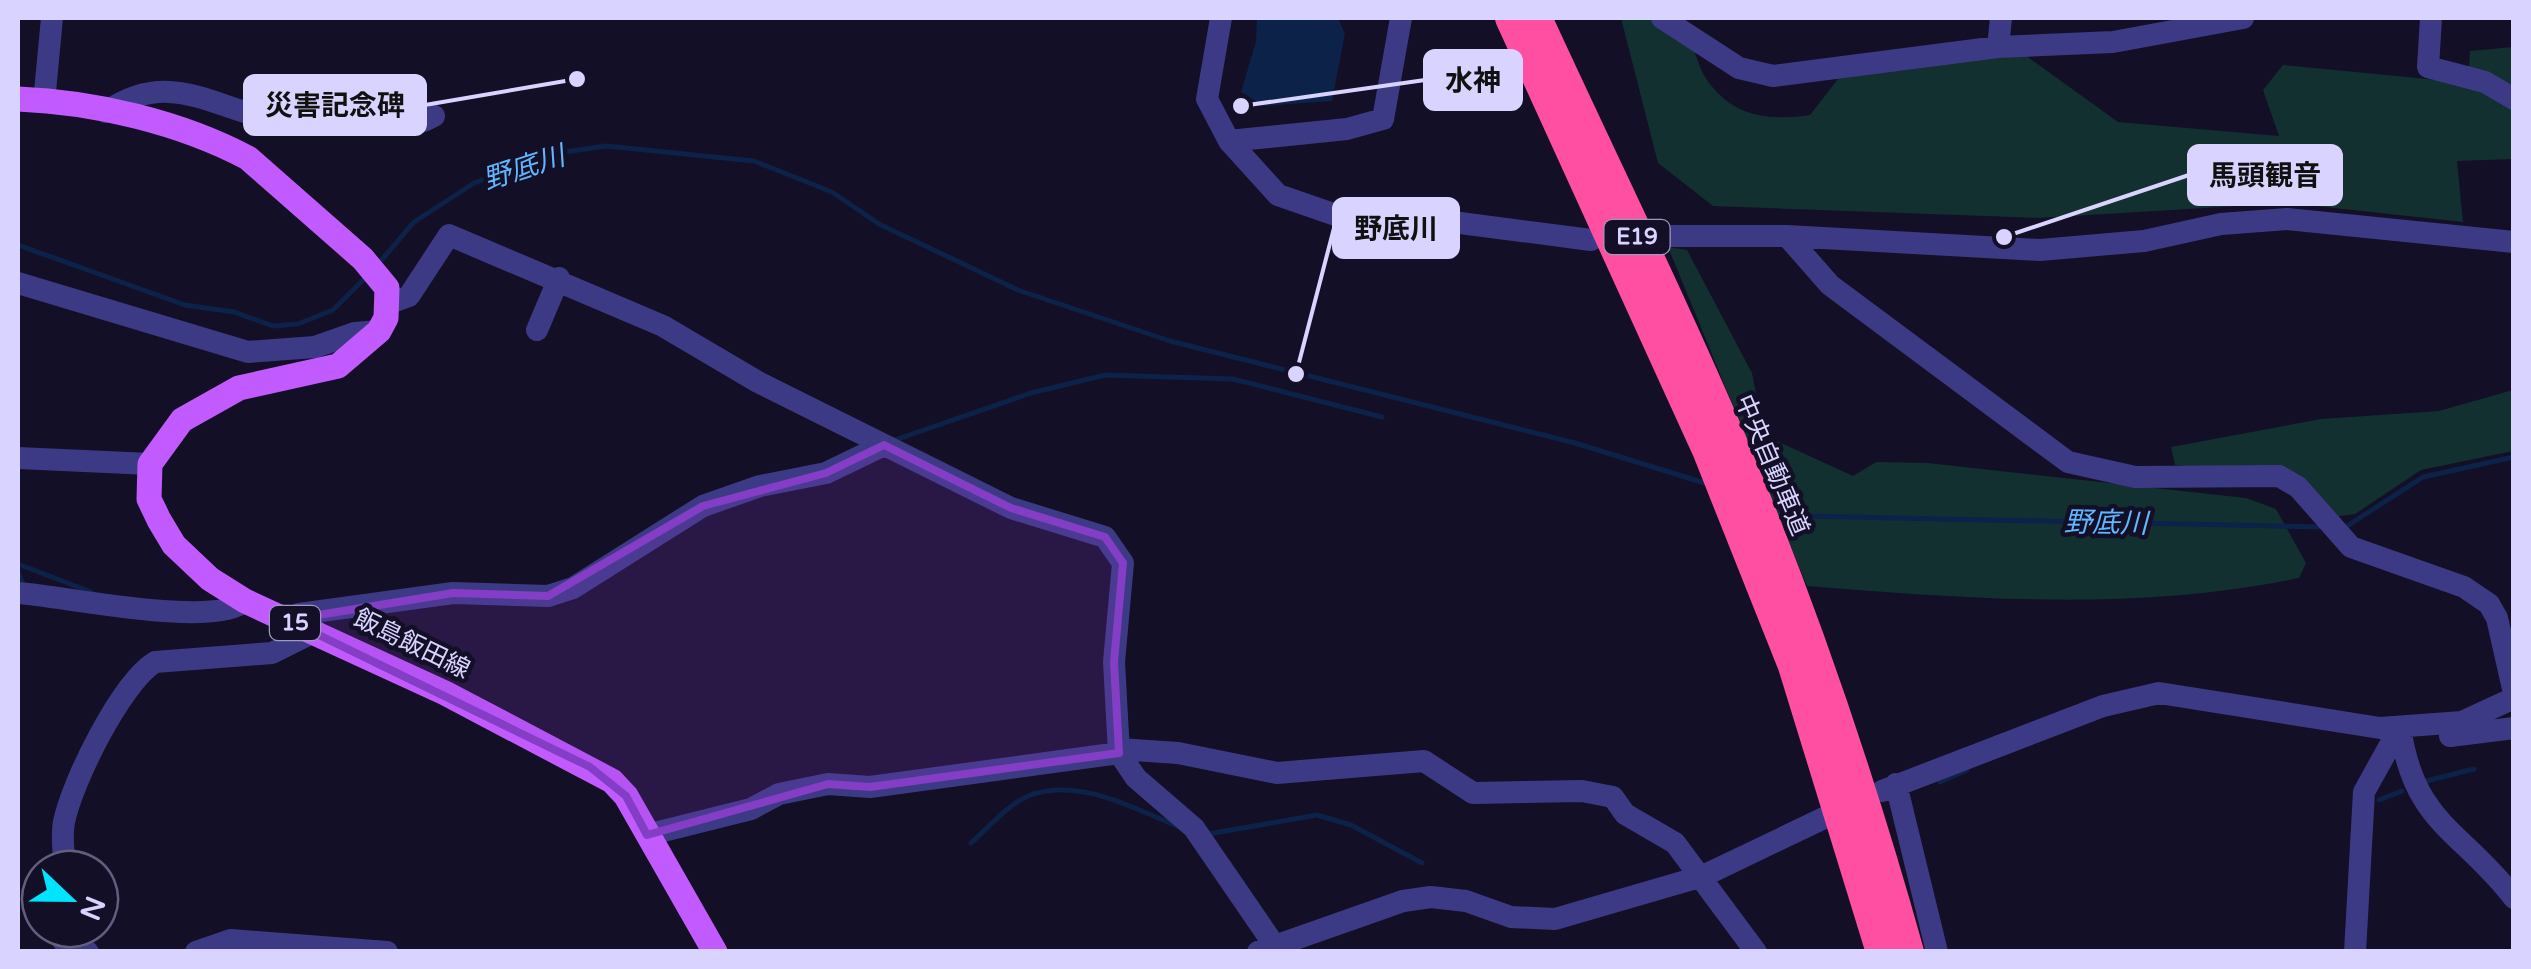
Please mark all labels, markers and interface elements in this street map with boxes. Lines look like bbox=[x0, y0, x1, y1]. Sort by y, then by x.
callout: 水神 bbox=[1425, 51, 1521, 109]
text: 水神 bbox=[1445, 64, 1501, 98]
callout: 災害記念碑 bbox=[245, 76, 425, 134]
text: 災害記念碑 bbox=[265, 89, 405, 123]
water label: 野底川 bbox=[479, 138, 572, 197]
callout: 馬頭観音 bbox=[2189, 146, 2341, 204]
text: 馬頭観音 bbox=[2209, 159, 2321, 193]
callout: 野底川 bbox=[1334, 199, 1458, 257]
text: 野底川 bbox=[1354, 212, 1438, 246]
road number: E19 bbox=[1604, 220, 1670, 254]
street label: 中央自動車道 bbox=[1729, 390, 1815, 540]
water label: 野底川 bbox=[2064, 505, 2151, 541]
street label: 飯島飯田線 bbox=[349, 603, 475, 685]
road number: 15 bbox=[270, 606, 320, 640]
north arrow bbox=[20, 849, 120, 949]
text: N bbox=[72, 891, 112, 925]

